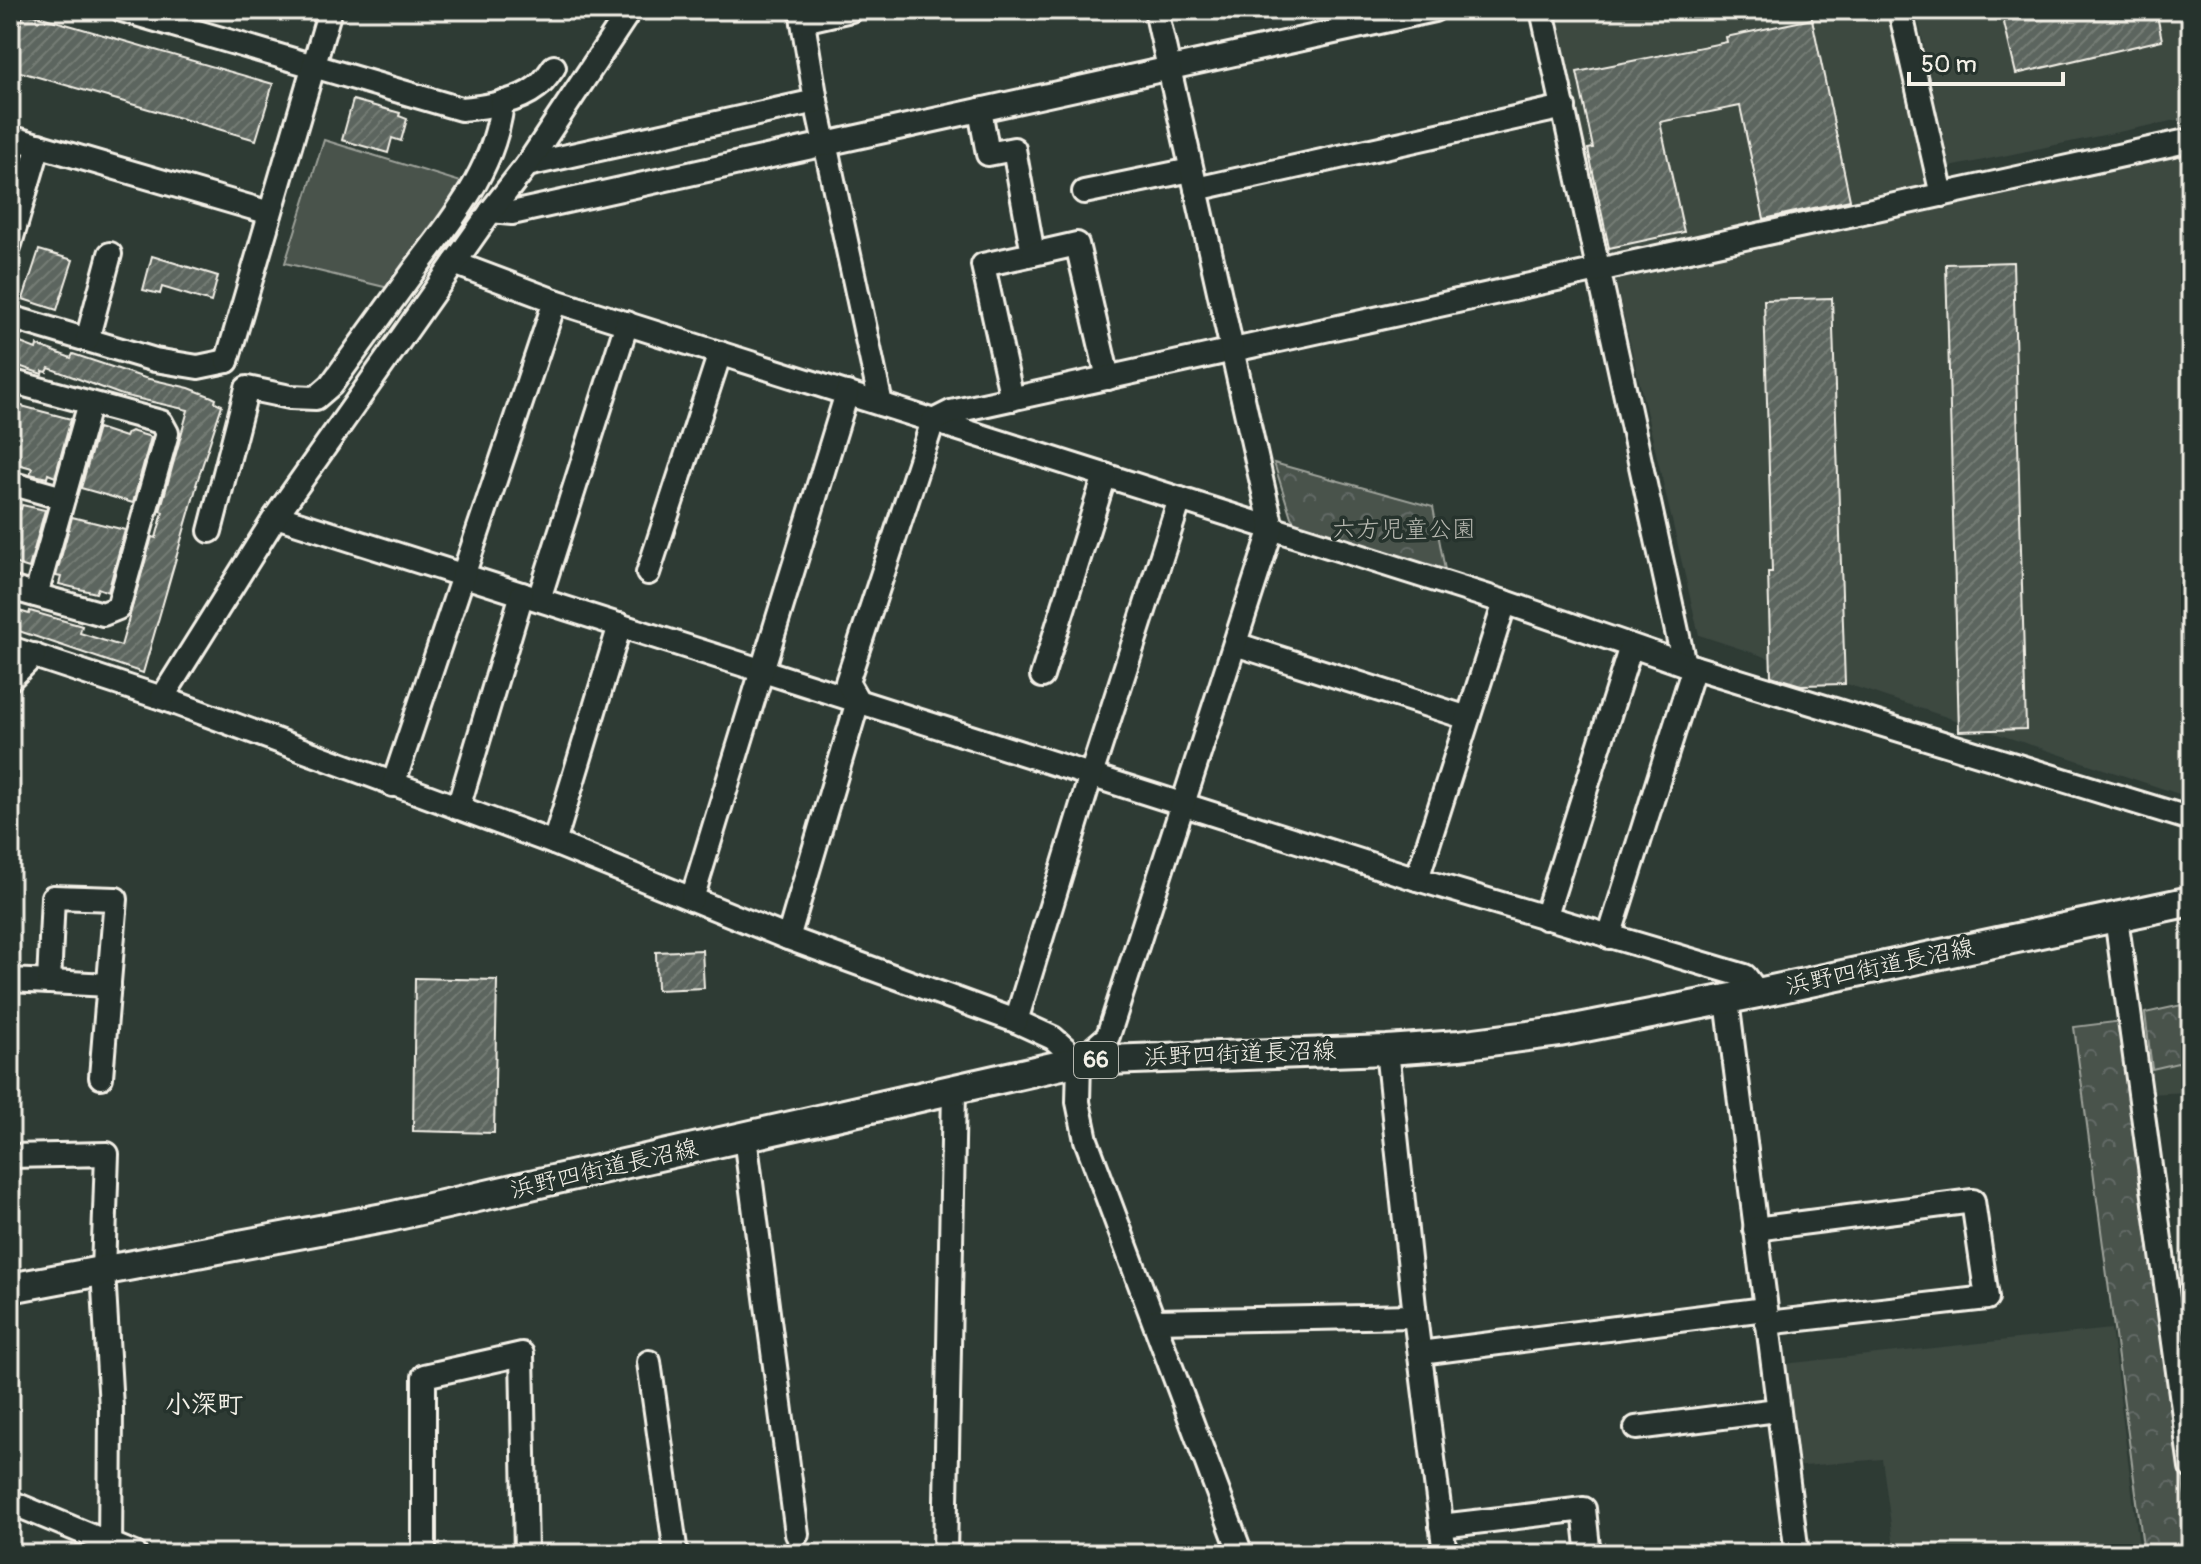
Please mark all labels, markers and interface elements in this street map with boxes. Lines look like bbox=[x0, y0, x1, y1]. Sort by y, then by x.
scale bar bbox=[1909, 36, 2063, 86]
text: 50 m bbox=[1921, 50, 1977, 79]
park label: 六方児童公園 bbox=[1332, 515, 1476, 544]
street label: 浜野四街道長沼線 bbox=[1783, 933, 1977, 1001]
street label: 浜野四街道長沼線 bbox=[1144, 1036, 1336, 1072]
road number: 66 bbox=[1074, 1042, 1118, 1078]
street label: 浜野四街道長沼線 bbox=[507, 1133, 701, 1205]
district label: 小深町 bbox=[165, 1389, 243, 1421]

